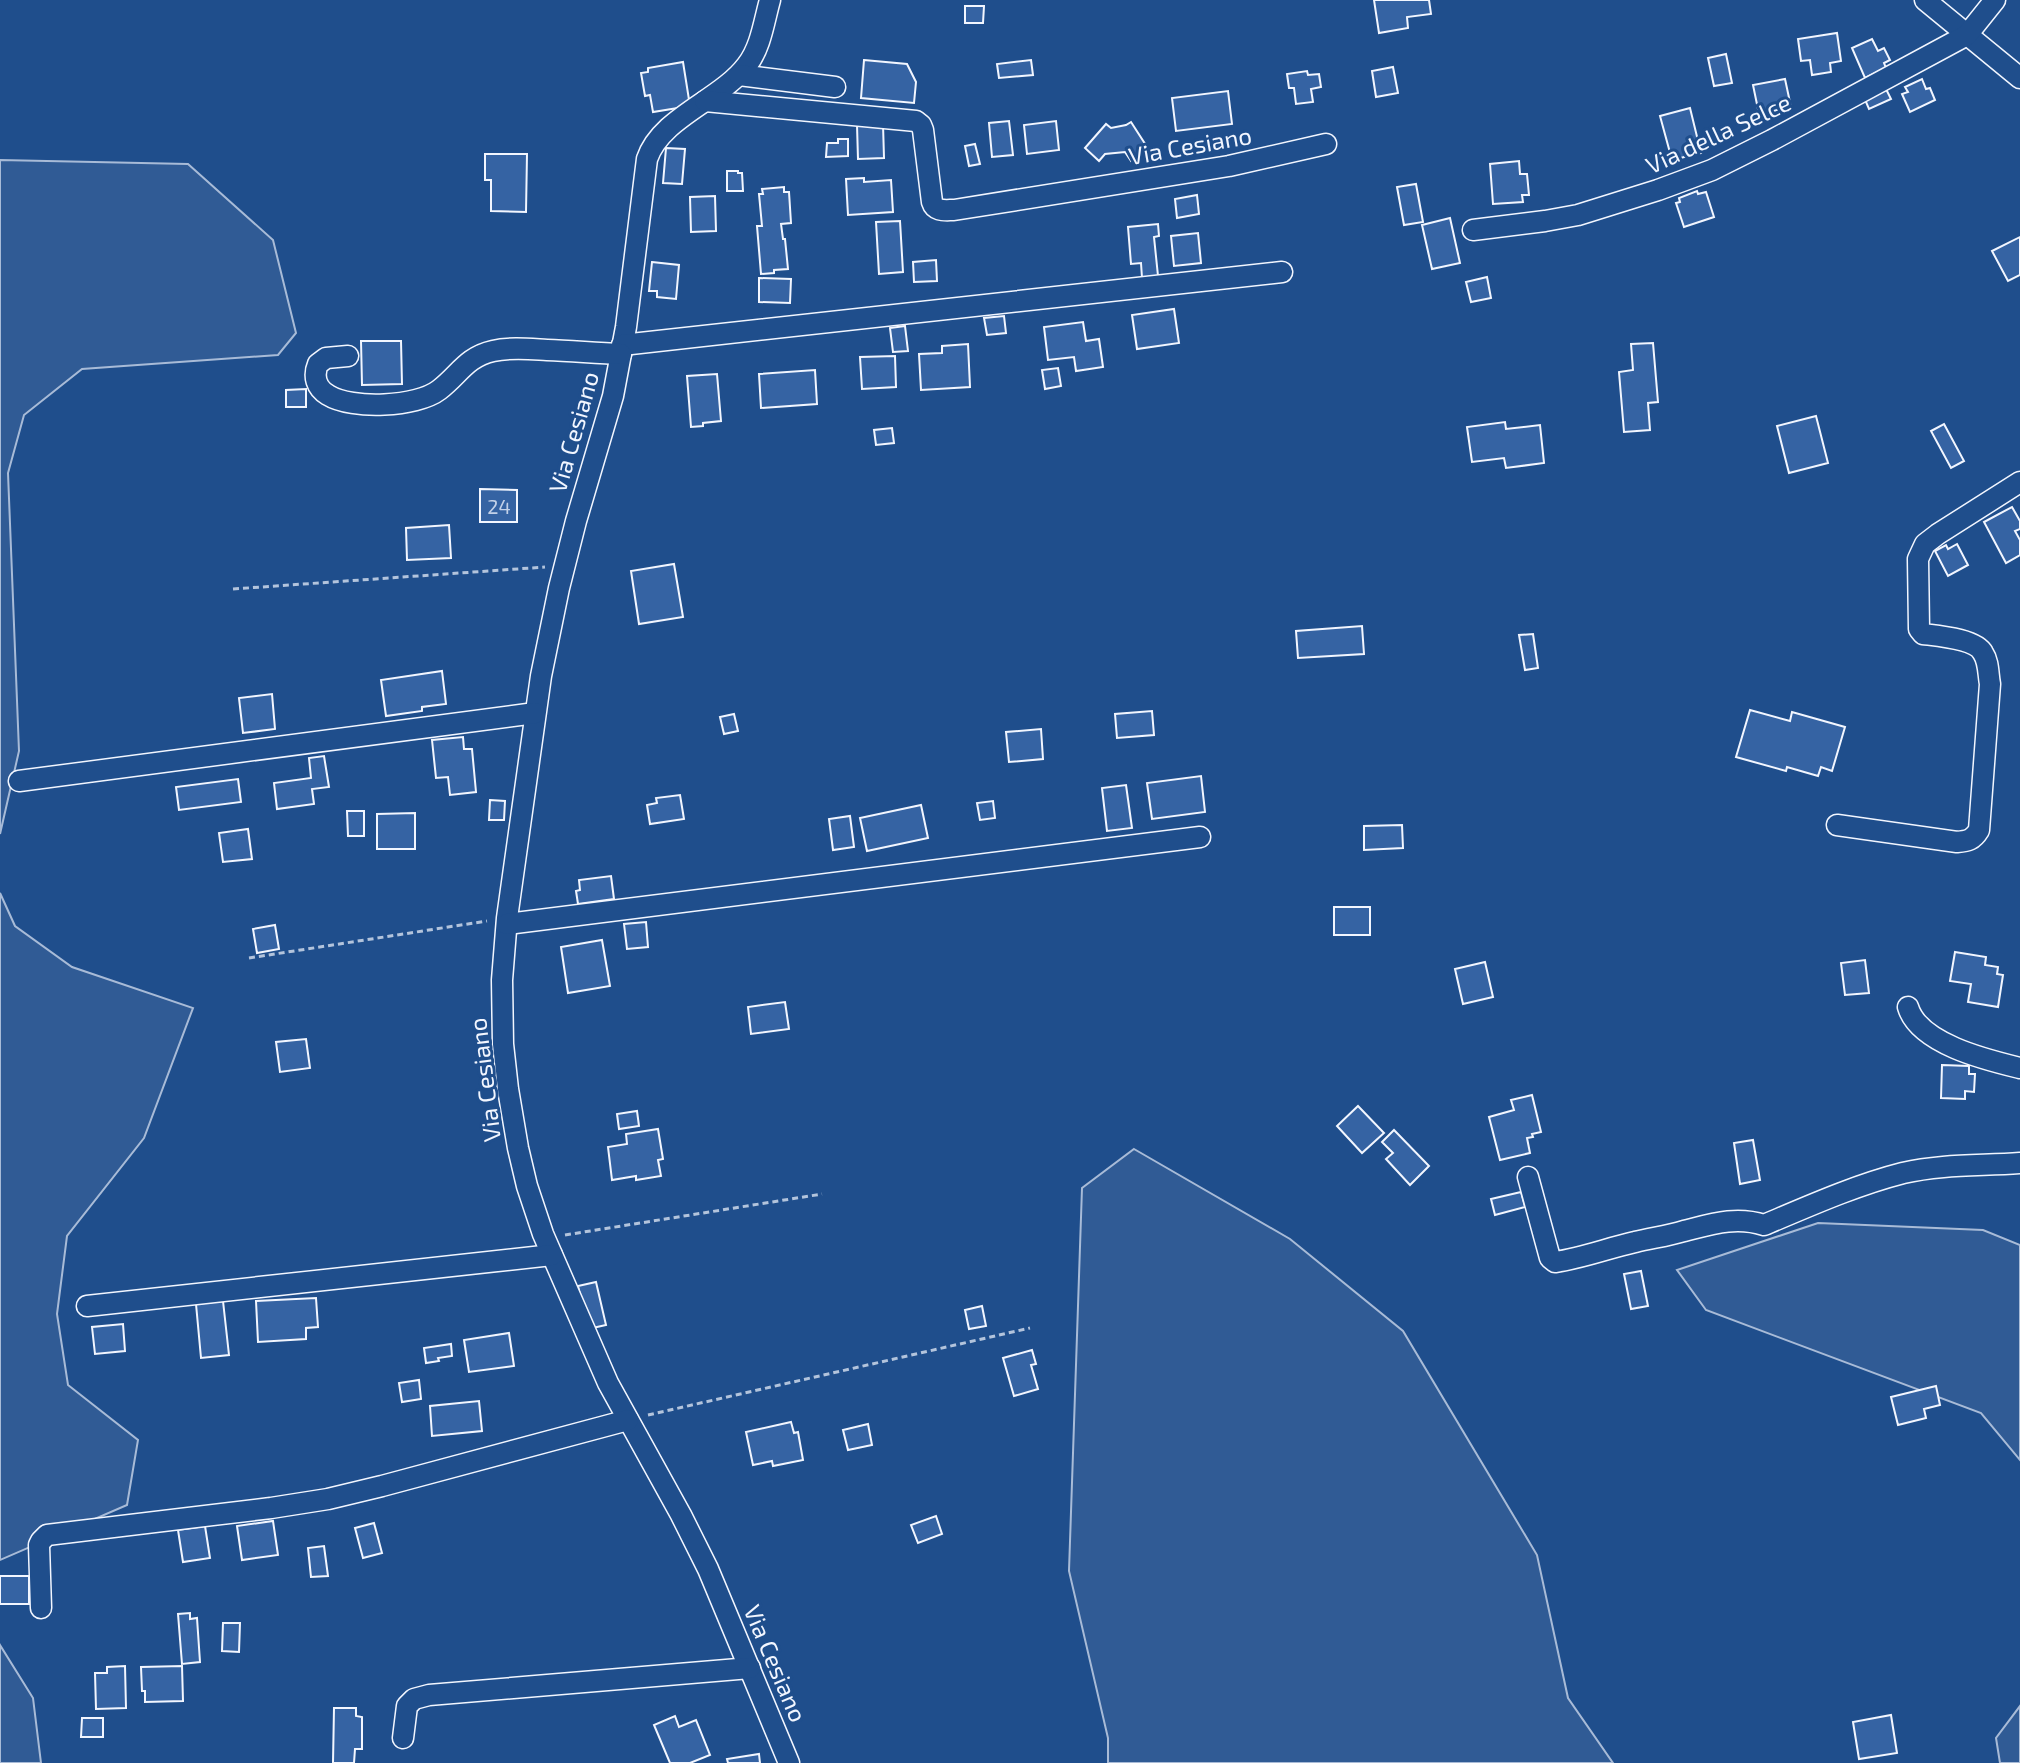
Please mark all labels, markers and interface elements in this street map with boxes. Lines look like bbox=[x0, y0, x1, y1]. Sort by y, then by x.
street label: Via della Selce bbox=[1641, 87, 1795, 179]
street label: Via Cesiano bbox=[1126, 120, 1254, 170]
street label: Via Cesiano bbox=[542, 368, 604, 496]
house number: 24 bbox=[487, 494, 511, 518]
street label: Via Cesiano bbox=[462, 1016, 506, 1144]
street label: Via Cesiano bbox=[738, 1600, 814, 1726]

